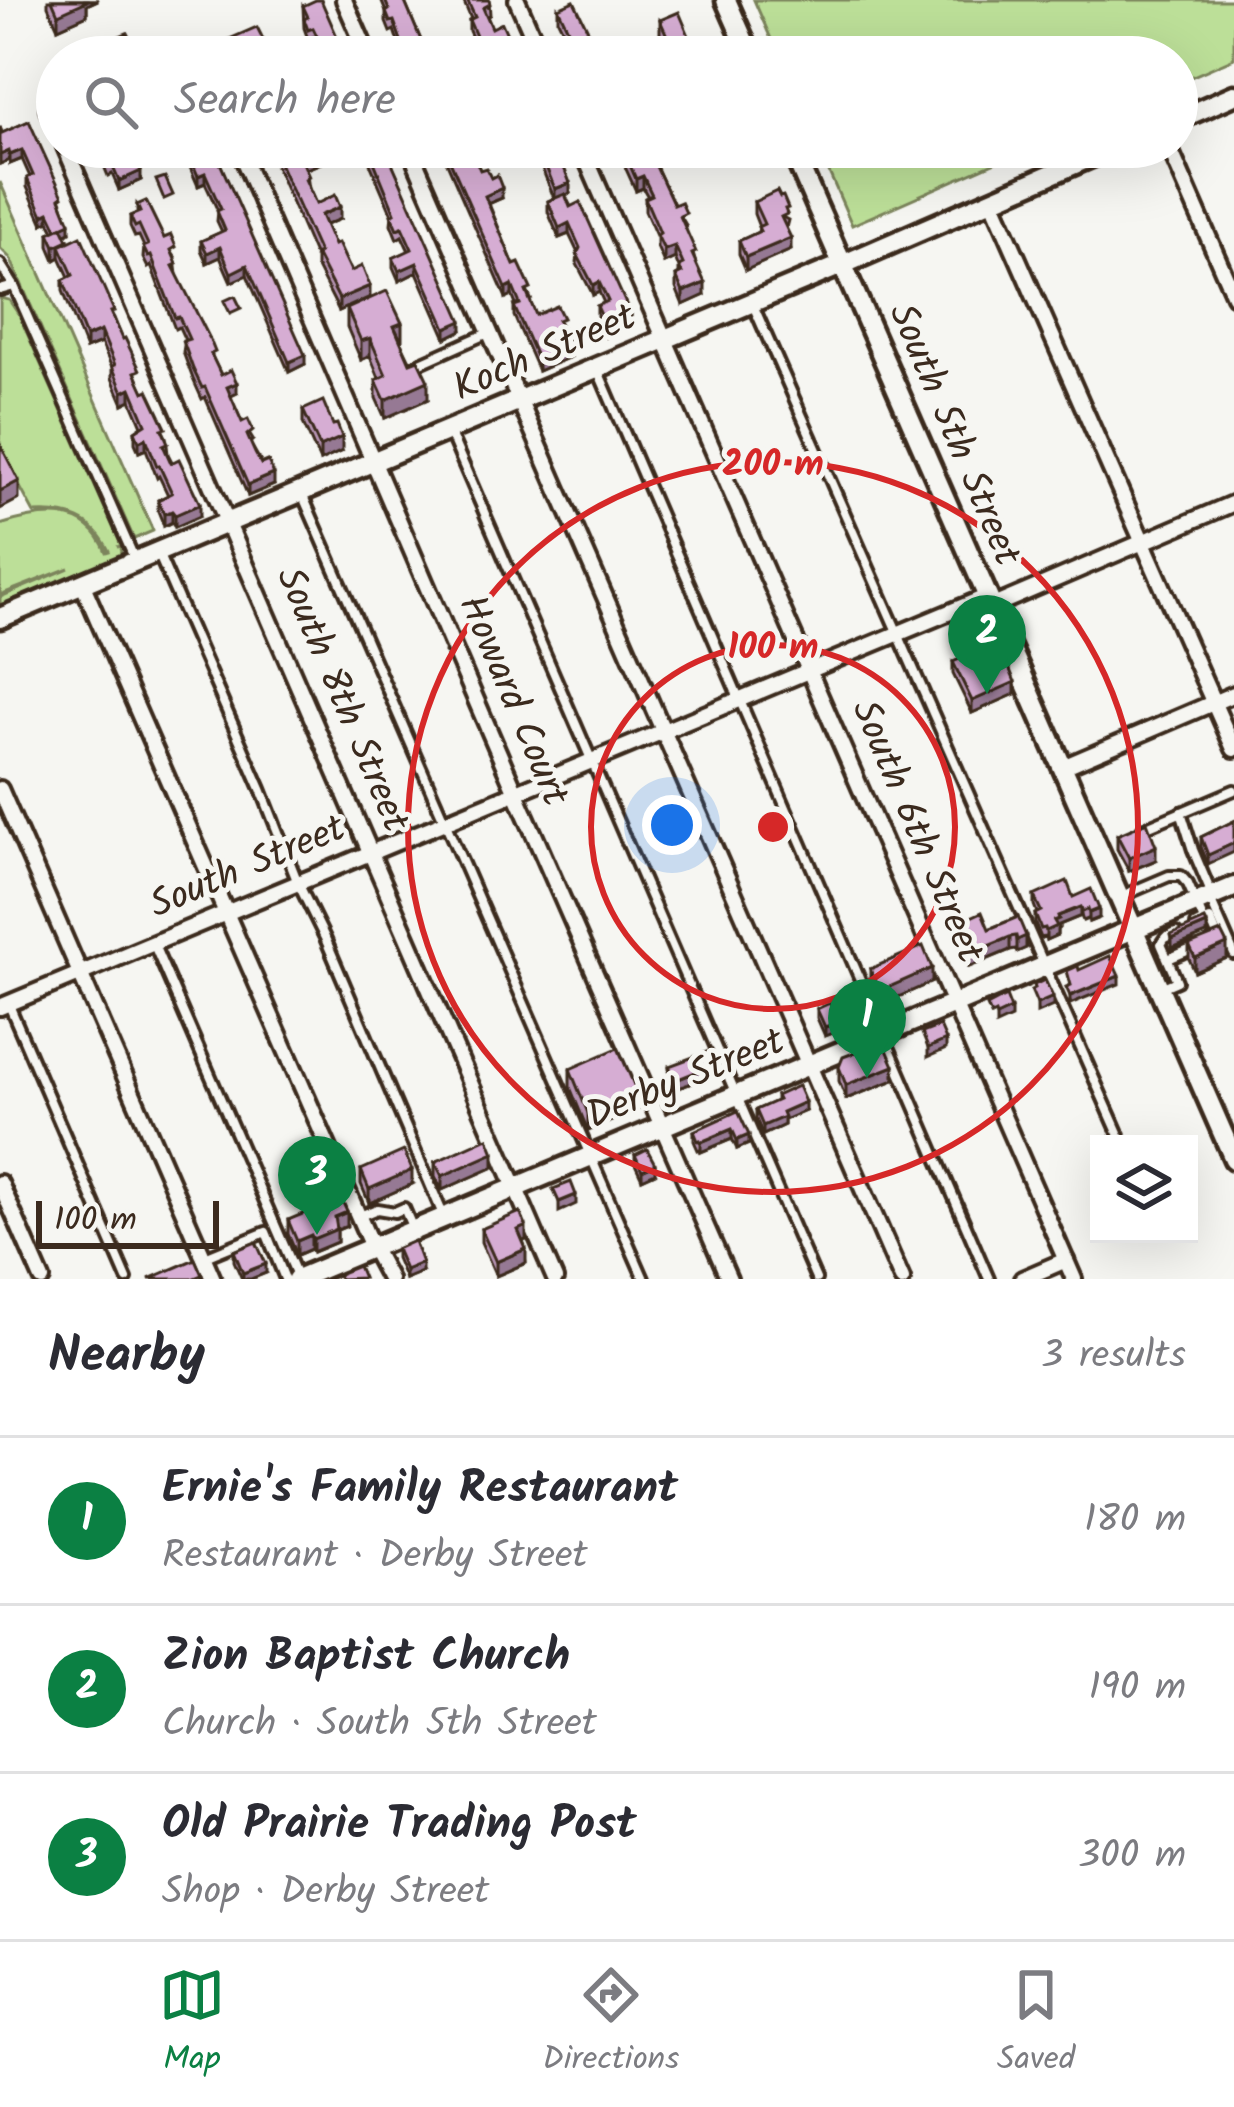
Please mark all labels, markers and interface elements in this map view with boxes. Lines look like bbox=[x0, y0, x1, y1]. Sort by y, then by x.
search box bbox=[36, 36, 1198, 168]
text: Search here bbox=[174, 66, 396, 138]
icon: search bbox=[78, 69, 144, 135]
street label: Koch Street bbox=[444, 287, 647, 420]
street label: South 5th Street bbox=[870, 294, 1037, 577]
text: 200 m bbox=[722, 437, 824, 494]
street label: South 8th Street bbox=[257, 558, 425, 843]
street label: Howard Court bbox=[440, 586, 585, 817]
pin: 2 bbox=[948, 595, 1026, 694]
text: 100 m bbox=[727, 620, 819, 677]
street label: South 6th Street bbox=[833, 691, 1000, 974]
your location bbox=[642, 795, 702, 855]
street label: South Street bbox=[140, 799, 357, 937]
centre of rings bbox=[752, 806, 794, 848]
pin: 1 bbox=[828, 979, 906, 1078]
street label: Derby Street bbox=[578, 1012, 795, 1148]
map controls bbox=[1090, 1135, 1198, 1243]
button: layers bbox=[1090, 1135, 1198, 1243]
pin: 3 bbox=[278, 1136, 356, 1235]
scale bar bbox=[36, 1195, 219, 1248]
text: 100 m bbox=[54, 1195, 137, 1248]
text: Nearby bbox=[48, 1317, 205, 1398]
text: 3 results bbox=[1041, 1326, 1186, 1388]
text: Ernie's Family Restaurant bbox=[162, 1454, 678, 1526]
text: 1 bbox=[81, 1490, 93, 1552]
text: 180 m bbox=[1084, 1490, 1186, 1552]
text: Restaurant · Derby Street bbox=[162, 1526, 588, 1588]
text: Zion Baptist Church bbox=[162, 1622, 570, 1694]
text: 2 bbox=[76, 1658, 98, 1720]
text: 190 m bbox=[1089, 1658, 1186, 1720]
text: Church · South 5th Street bbox=[162, 1694, 597, 1756]
text: Old Prairie Trading Post bbox=[162, 1790, 636, 1862]
text: 3 bbox=[76, 1826, 98, 1888]
text: 300 m bbox=[1078, 1826, 1186, 1888]
text: Shop · Derby Street bbox=[162, 1862, 489, 1924]
tab: Map bbox=[159, 1962, 225, 2087]
tab: Directions bbox=[542, 1962, 679, 2087]
tab: Saved bbox=[997, 1962, 1075, 2087]

